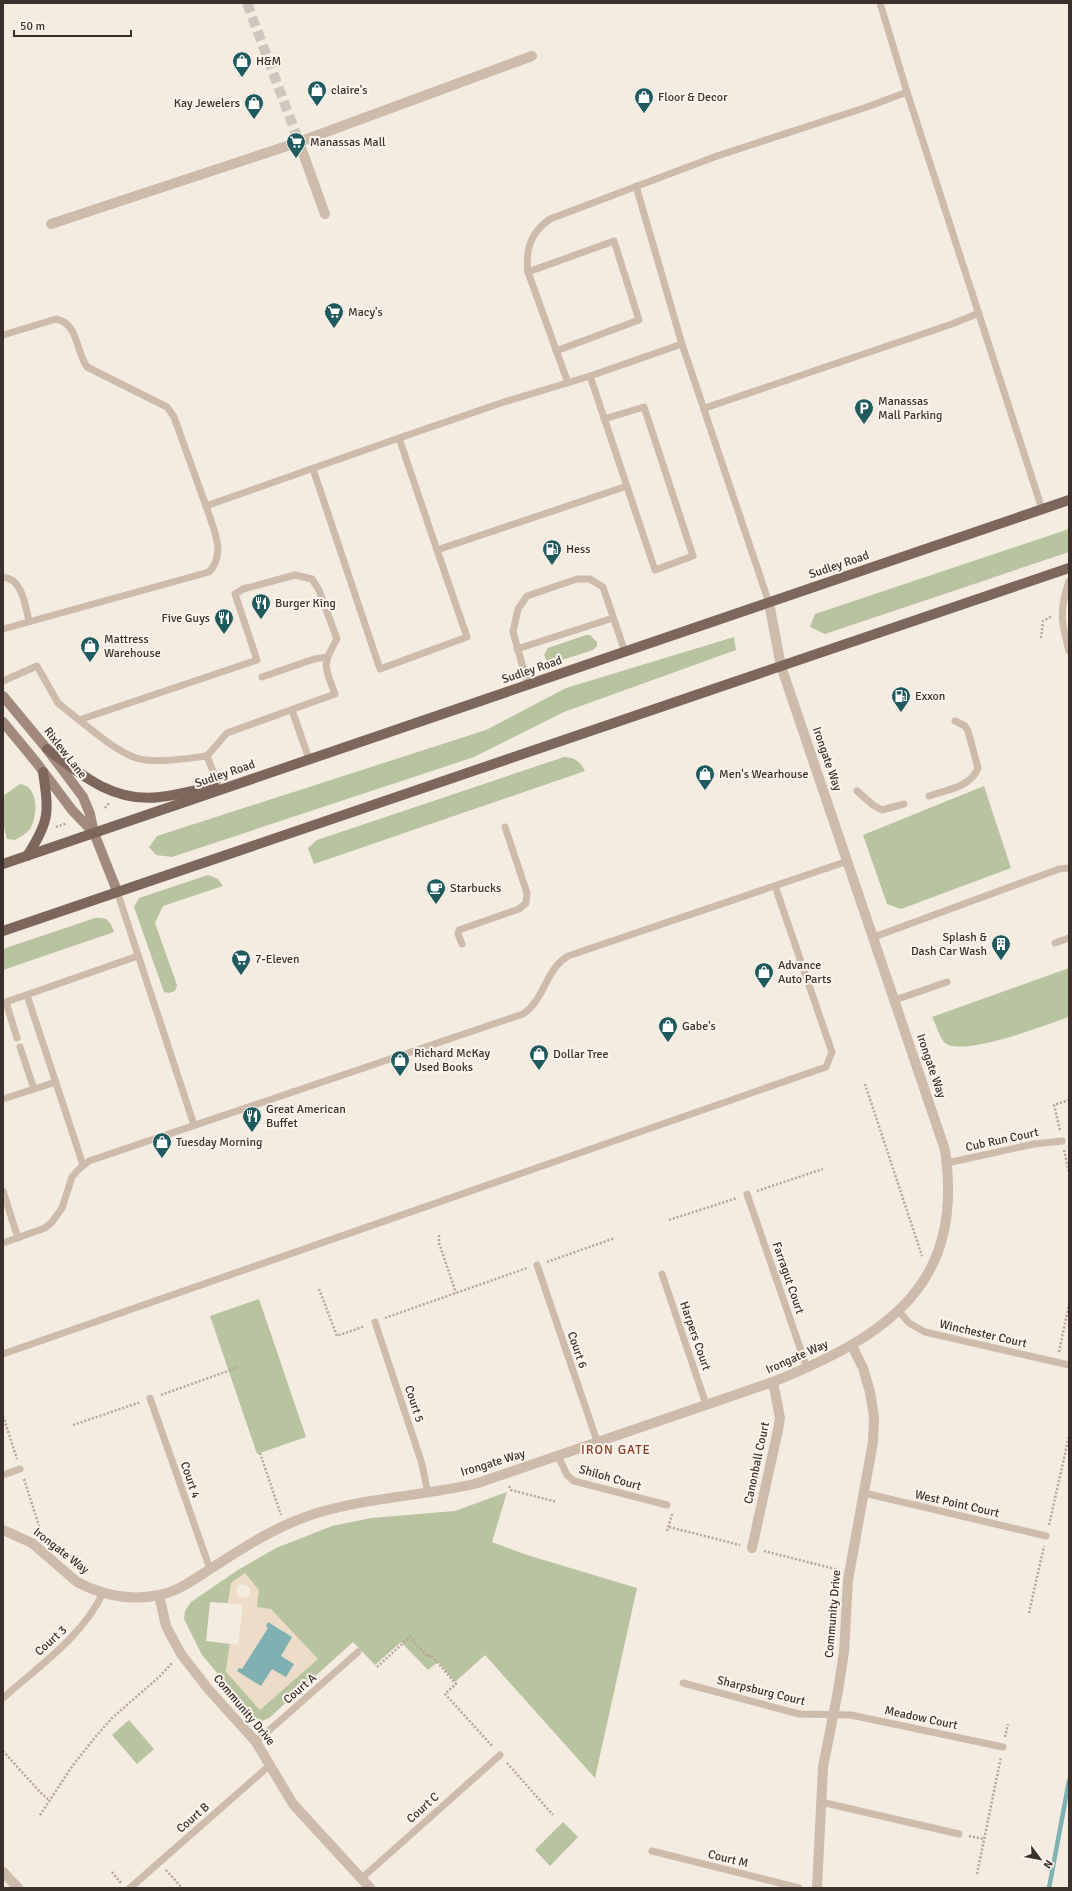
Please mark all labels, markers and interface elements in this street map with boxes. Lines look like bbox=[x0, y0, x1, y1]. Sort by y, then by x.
scale bar bbox=[14, 12, 131, 38]
text: 50 m bbox=[20, 19, 45, 34]
shop icon: H&M bbox=[231, 50, 253, 78]
place label: H&M bbox=[256, 54, 281, 69]
shop icon: claire's bbox=[306, 79, 328, 107]
place label: claire's bbox=[331, 83, 367, 98]
shop icon: Floor & Decor bbox=[633, 86, 655, 114]
place label: Floor & Decor bbox=[658, 90, 728, 105]
shop icon: Kay Jewelers bbox=[243, 92, 265, 120]
place label: Kay Jewelers bbox=[174, 96, 240, 111]
supermarket icon: Manassas Mall bbox=[285, 131, 307, 159]
place label: Manassas Mall bbox=[310, 135, 386, 150]
supermarket icon: Macy's bbox=[323, 301, 345, 329]
place label: Macy's bbox=[348, 305, 383, 320]
place label: Manassas Mall Parking bbox=[878, 394, 942, 423]
parking icon: Manassas Mall Parking bbox=[853, 397, 875, 425]
fuel station icon: Hess bbox=[541, 538, 563, 566]
place label: Hess bbox=[566, 542, 591, 557]
street label: Sudley Road bbox=[807, 548, 871, 582]
restaurant icon: Burger King bbox=[250, 592, 272, 620]
place label: Burger King bbox=[275, 596, 336, 611]
restaurant icon: Five Guys bbox=[213, 607, 235, 635]
place label: Five Guys bbox=[162, 611, 210, 626]
place label: Mattress Warehouse bbox=[104, 632, 161, 661]
shop icon: Mattress Warehouse bbox=[79, 635, 101, 663]
street label: Sudley Road bbox=[500, 653, 564, 687]
fuel station icon: Exxon bbox=[890, 685, 912, 713]
place label: Exxon bbox=[915, 689, 945, 704]
street label: Rixlew Lane bbox=[40, 724, 90, 782]
street label: Irongate Way bbox=[809, 725, 845, 793]
street label: Sudley Road bbox=[193, 757, 257, 791]
shop icon: Men's Wearhouse bbox=[694, 763, 716, 791]
place label: Men's Wearhouse bbox=[719, 767, 808, 782]
cafe icon: Starbucks bbox=[425, 877, 447, 905]
place label: Starbucks bbox=[450, 881, 501, 896]
place label: Splash & Dash Car Wash bbox=[911, 930, 988, 959]
building icon: Splash & Dash Car Wash bbox=[990, 933, 1012, 961]
supermarket icon: 7-Eleven bbox=[230, 948, 252, 976]
place label: 7-Eleven bbox=[255, 952, 300, 967]
place label: Advance Auto Parts bbox=[778, 958, 832, 987]
shop icon: Advance Auto Parts bbox=[753, 961, 775, 989]
shop icon: Gabe's bbox=[657, 1015, 679, 1043]
place label: Gabe's bbox=[682, 1019, 716, 1034]
street label: Irongate Way bbox=[913, 1032, 949, 1100]
shop icon: Dollar Tree bbox=[528, 1043, 550, 1071]
place label: Richard McKay Used Books bbox=[414, 1046, 490, 1075]
place label: Dollar Tree bbox=[553, 1047, 609, 1062]
shop icon: Richard McKay Used Books bbox=[389, 1049, 411, 1077]
place label: Great American Buffet bbox=[266, 1102, 346, 1131]
restaurant icon: Great American Buffet bbox=[241, 1105, 263, 1133]
street label: Cub Run Court bbox=[964, 1125, 1040, 1155]
shop icon: Tuesday Morning bbox=[151, 1131, 173, 1159]
place label: Tuesday Morning bbox=[176, 1135, 262, 1150]
street label: Farragut Court bbox=[769, 1240, 807, 1316]
street label: Harpers Court bbox=[676, 1299, 714, 1373]
street label: Winchester Court bbox=[938, 1317, 1028, 1351]
street label: Court 6 bbox=[564, 1330, 590, 1370]
street label: Irongate Way bbox=[763, 1336, 831, 1377]
street label: Court 5 bbox=[401, 1384, 427, 1424]
street label: Canonball Court bbox=[741, 1421, 773, 1505]
district label: IRON GATE bbox=[581, 1442, 651, 1458]
street label: Irongate Way bbox=[459, 1446, 528, 1480]
street label: Court 4 bbox=[177, 1460, 203, 1501]
street label: Shiloh Court bbox=[577, 1462, 643, 1494]
street label: West Point Court bbox=[913, 1487, 1001, 1521]
street label: Irongate Way bbox=[30, 1525, 92, 1578]
street label: Community Drive bbox=[822, 1569, 844, 1659]
street label: Court 3 bbox=[32, 1623, 70, 1659]
street label: Court A bbox=[280, 1670, 320, 1707]
street label: Community Drive bbox=[210, 1671, 278, 1749]
street label: Sharpsburg Court bbox=[715, 1673, 807, 1709]
street label: Meadow Court bbox=[883, 1703, 959, 1733]
street label: Court C bbox=[404, 1789, 442, 1827]
street label: Court B bbox=[173, 1800, 213, 1836]
north arrow bbox=[1020, 1839, 1060, 1879]
street label: Court M bbox=[706, 1847, 750, 1871]
text: N bbox=[1041, 1857, 1056, 1871]

